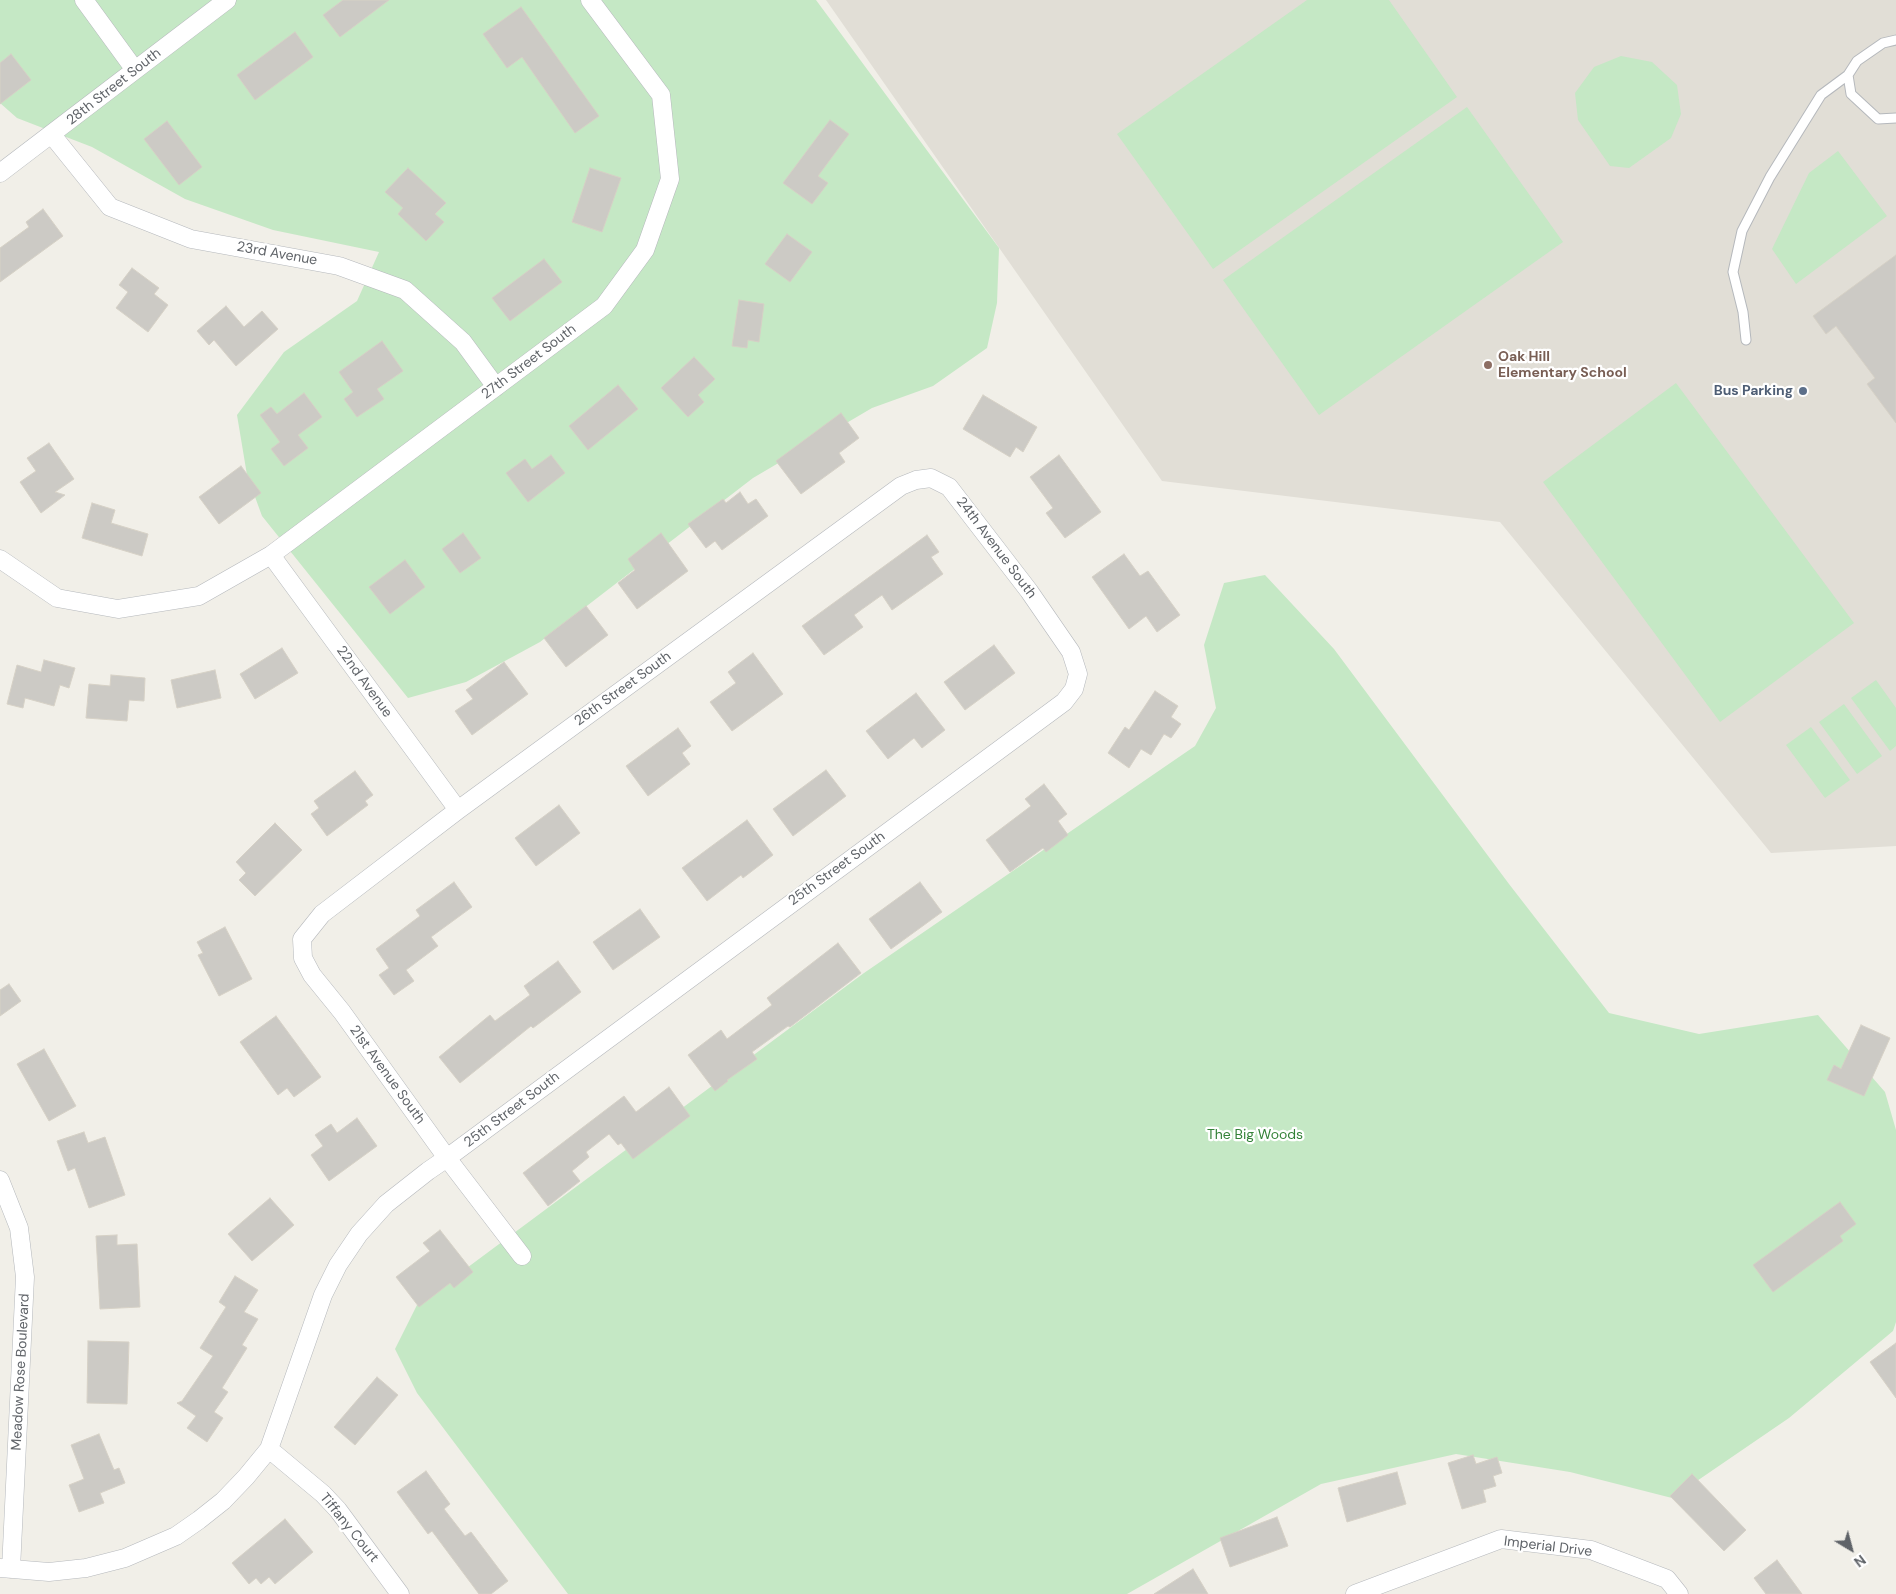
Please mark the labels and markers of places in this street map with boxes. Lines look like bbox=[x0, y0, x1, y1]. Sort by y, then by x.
place label: Oak Hill Elementary School bbox=[1498, 349, 1627, 382]
marker: Oak Hill Elementary School bbox=[1482, 359, 1494, 371]
place label: Bus Parking bbox=[1714, 383, 1793, 399]
marker: Bus Parking bbox=[1797, 385, 1809, 397]

